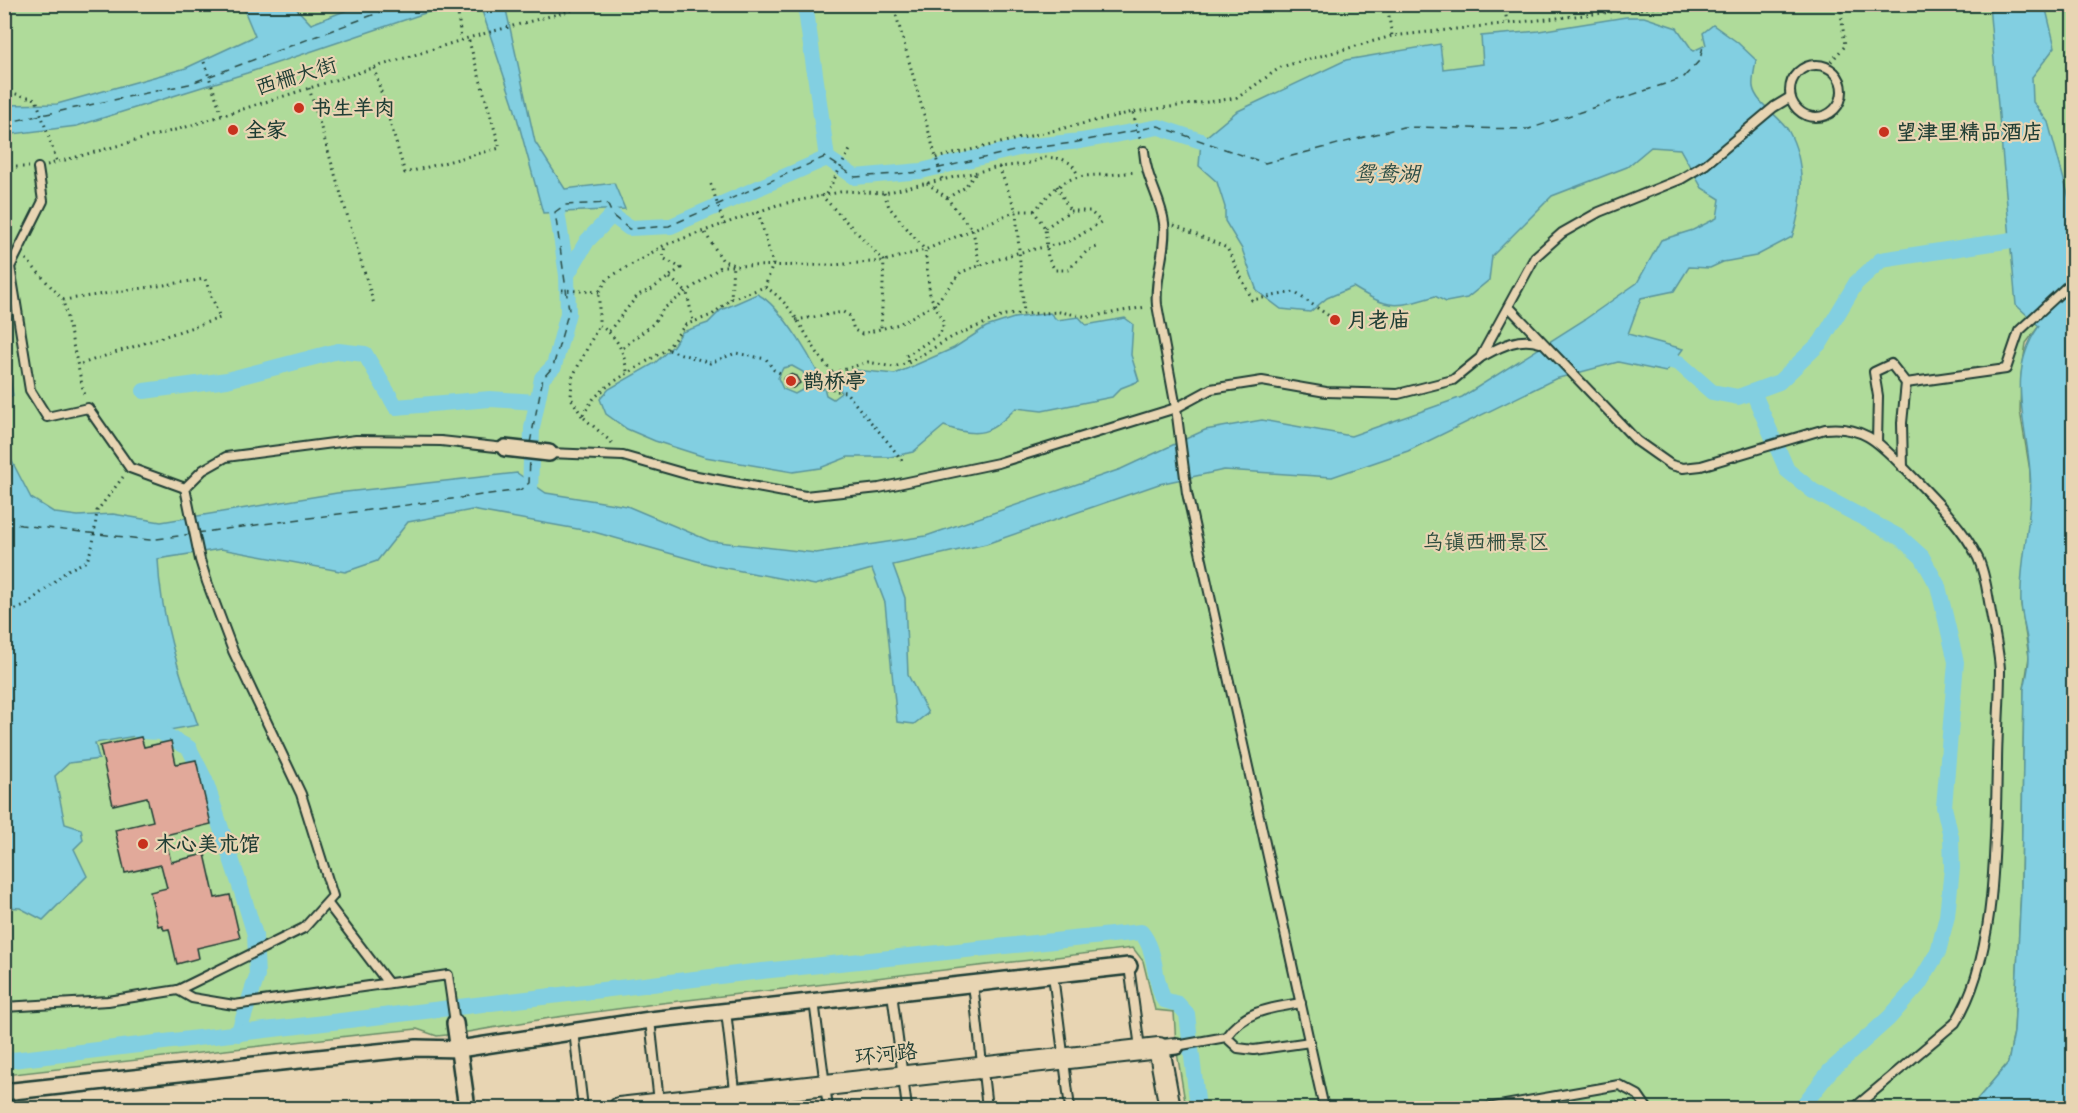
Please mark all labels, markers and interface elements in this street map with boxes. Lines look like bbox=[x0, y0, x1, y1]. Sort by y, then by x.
street label: 西栅大街 bbox=[252, 52, 340, 100]
place label: 书生羊肉 bbox=[311, 96, 395, 120]
marker: 书生羊肉 bbox=[292, 101, 306, 115]
place label: 全家 bbox=[245, 118, 287, 142]
place label: 望津里精品酒店 bbox=[1896, 120, 2043, 144]
marker: 全家 bbox=[226, 123, 240, 137]
marker: 望津里精品酒店 bbox=[1877, 125, 1891, 139]
water label: 鸳鸯湖 bbox=[1354, 161, 1422, 187]
place label: 月老庙 bbox=[1347, 308, 1410, 332]
marker: 月老庙 bbox=[1328, 313, 1342, 327]
place label: 鹊桥亭 bbox=[803, 369, 866, 393]
marker: 鹊桥亭 bbox=[784, 374, 798, 388]
park label: 乌镇西栅景区 bbox=[1423, 530, 1549, 554]
place label: 木心美术馆 bbox=[155, 832, 260, 856]
marker: 木心美术馆 bbox=[136, 837, 150, 851]
street label: 环河路 bbox=[853, 1039, 919, 1069]

